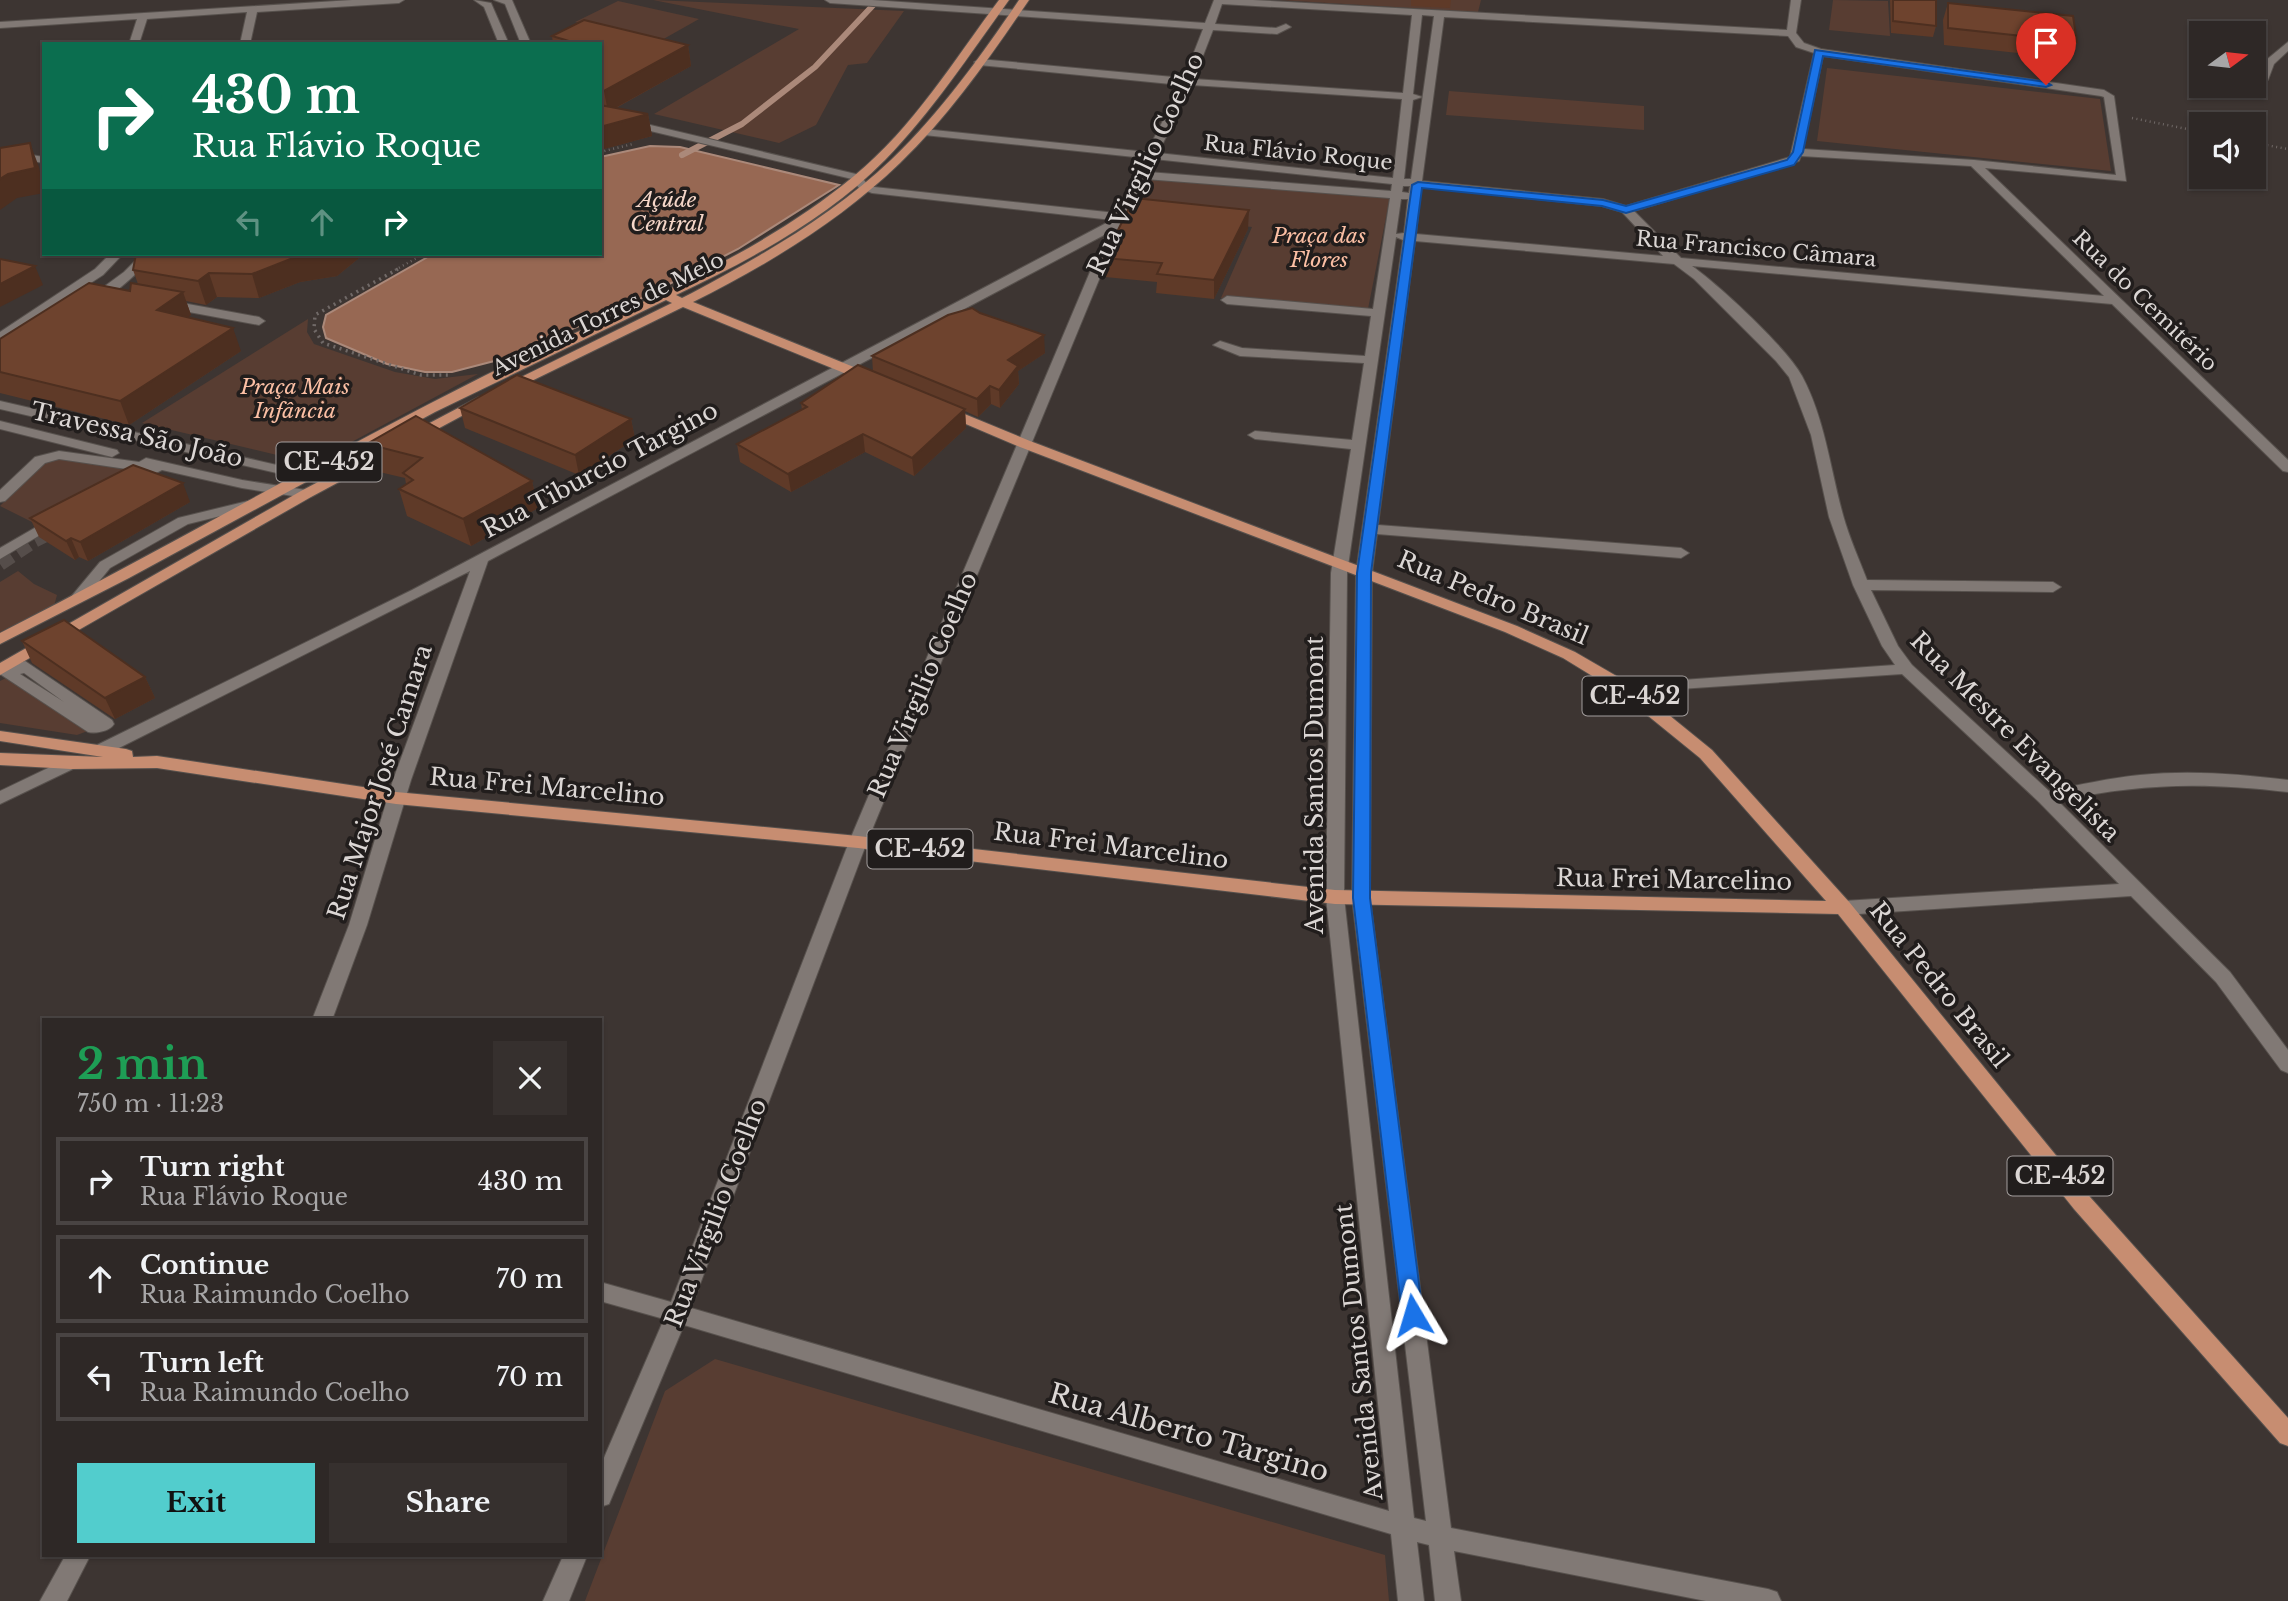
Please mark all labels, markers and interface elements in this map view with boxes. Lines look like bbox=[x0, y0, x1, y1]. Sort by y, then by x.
pin bbox=[2016, 13, 2076, 85]
north arrow bbox=[2189, 21, 2266, 98]
map controls bbox=[2189, 21, 2266, 189]
icon: arrive bbox=[2027, 24, 2065, 62]
street label: Rua Virgilio Coelho bbox=[1081, 48, 1210, 280]
text: 430 m bbox=[192, 65, 360, 126]
icon: right bbox=[77, 70, 168, 161]
button: sound bbox=[2189, 112, 2266, 189]
text: Rua Flávio Roque bbox=[192, 126, 481, 166]
street label: Rua Flávio Roque bbox=[1202, 130, 1394, 176]
water label: Açúde Central bbox=[630, 187, 704, 237]
icon: left bbox=[230, 203, 268, 241]
icon: ahead bbox=[303, 203, 341, 241]
icon: right bbox=[376, 203, 414, 241]
park label: Praça das Flores bbox=[1271, 223, 1366, 273]
street label: Rua do Cemitério bbox=[2067, 225, 2223, 377]
street label: Rua Francisco Câmara bbox=[1635, 226, 1878, 272]
street label: Avenida Torres de Melo bbox=[487, 246, 728, 382]
park label: Praça Mais Infância bbox=[239, 374, 350, 424]
street label: Rua Tiburcio Targino bbox=[477, 395, 723, 544]
street label: Travessa São João bbox=[28, 396, 246, 473]
road number: CE-452 bbox=[276, 442, 382, 482]
street label: Rua Pedro Brasil bbox=[1393, 544, 1593, 651]
street label: Rua Virgilio Coelho bbox=[862, 568, 983, 802]
street label: Rua Mestre Evangelista bbox=[1905, 626, 2127, 848]
street label: Avenida Santos Dumont bbox=[1300, 636, 1329, 935]
street label: Rua Major José Camara bbox=[321, 640, 438, 923]
road number: CE-452 bbox=[1582, 676, 1688, 716]
street label: Rua Frei Marcelino bbox=[428, 762, 666, 811]
street label: Rua Frei Marcelino bbox=[992, 817, 1230, 874]
road number: CE-452 bbox=[867, 830, 972, 869]
street label: Rua Frei Marcelino bbox=[1556, 863, 1792, 896]
street label: Rua Pedro Brasil bbox=[1864, 896, 2015, 1073]
text: 2 min bbox=[77, 1038, 208, 1090]
button: close bbox=[493, 1041, 567, 1115]
text: 750 m · 11:23 bbox=[77, 1090, 224, 1118]
street label: Rua Virgilio Coelho bbox=[659, 1095, 772, 1331]
text: Turn right bbox=[140, 1151, 285, 1183]
road number: CE-452 bbox=[2008, 1156, 2112, 1196]
icon: right bbox=[81, 1162, 119, 1200]
text: 430 m bbox=[478, 1165, 563, 1197]
text: Rua Flávio Roque bbox=[140, 1183, 348, 1211]
street label: Avenida Santos Dumont bbox=[1329, 1202, 1389, 1503]
text: Continue bbox=[140, 1249, 269, 1281]
icon: ahead bbox=[81, 1260, 119, 1298]
text: 70 m bbox=[496, 1263, 563, 1295]
position arrow bbox=[1376, 1278, 1450, 1352]
text: Rua Raimundo Coelho bbox=[140, 1281, 409, 1309]
text: Turn left bbox=[140, 1347, 264, 1379]
icon: left bbox=[81, 1358, 119, 1396]
text: 70 m bbox=[496, 1361, 563, 1393]
street label: Rua Alberto Targino bbox=[1045, 1376, 1333, 1489]
text: Rua Raimundo Coelho bbox=[140, 1379, 409, 1407]
button: Exit bbox=[77, 1463, 315, 1543]
button: Share bbox=[329, 1463, 567, 1543]

